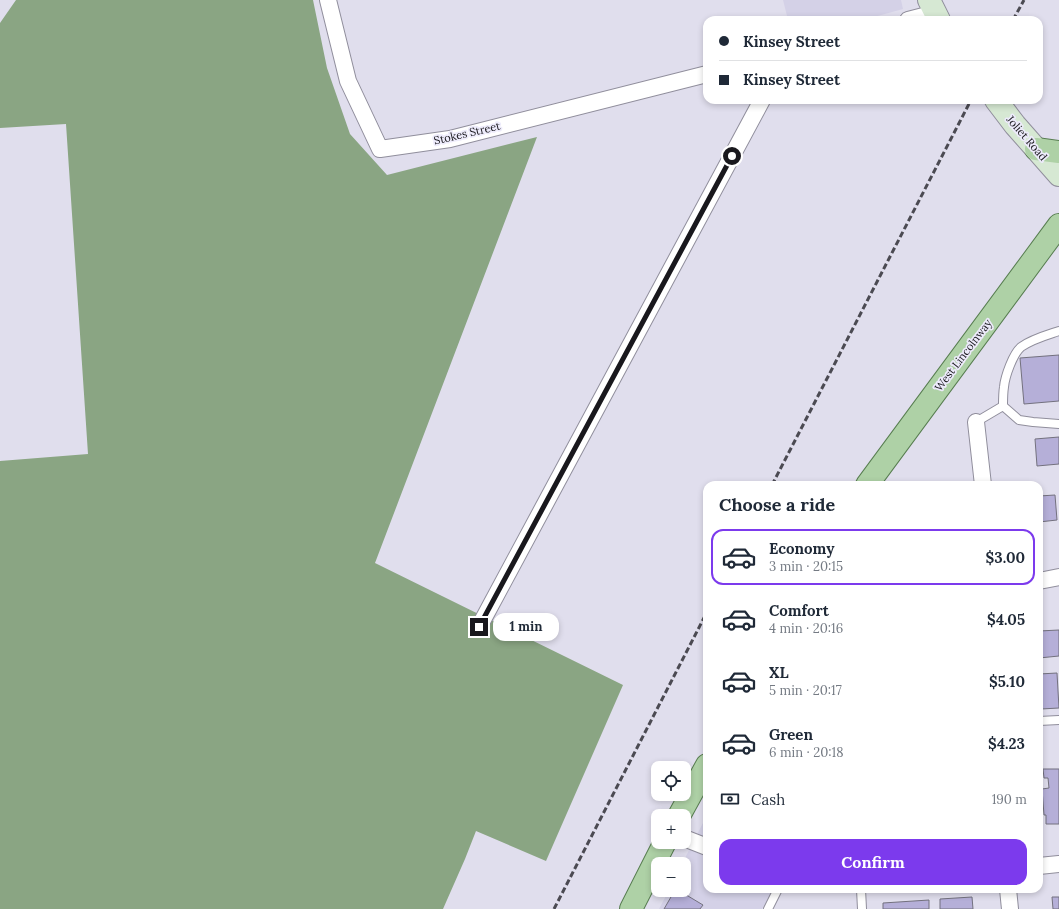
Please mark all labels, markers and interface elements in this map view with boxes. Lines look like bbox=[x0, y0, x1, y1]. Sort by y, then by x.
text: Kinsey Street bbox=[743, 32, 840, 51]
text: Kinsey Street bbox=[743, 70, 840, 89]
street label: Joliet Road bbox=[1003, 112, 1051, 164]
street label: Stokes Street bbox=[432, 118, 502, 147]
route start bbox=[723, 147, 741, 165]
street label: West Lincolnway bbox=[931, 316, 995, 394]
text: Choose a ride bbox=[719, 493, 835, 516]
icon: car bbox=[721, 539, 757, 575]
text: Economy bbox=[769, 539, 834, 558]
text: $3.00 bbox=[985, 548, 1025, 567]
text: 3 min · 20:15 bbox=[769, 558, 843, 575]
icon: car bbox=[721, 601, 757, 637]
text: Comfort bbox=[769, 601, 829, 620]
text: $4.05 bbox=[987, 610, 1025, 629]
callout: 1 min bbox=[493, 613, 559, 641]
route end bbox=[470, 618, 488, 636]
text: 1 min bbox=[509, 618, 543, 635]
text: 4 min · 20:16 bbox=[769, 620, 843, 637]
icon: car bbox=[721, 663, 757, 699]
text: XL bbox=[769, 663, 789, 682]
text: $5.10 bbox=[989, 672, 1025, 691]
text: 5 min · 20:17 bbox=[769, 682, 842, 699]
icon: car bbox=[721, 725, 757, 761]
text: Green bbox=[769, 725, 813, 744]
text: $4.23 bbox=[988, 734, 1025, 753]
text: 6 min · 20:18 bbox=[769, 744, 844, 761]
map controls bbox=[651, 761, 691, 897]
button: locate bbox=[651, 761, 691, 801]
icon: cash bbox=[719, 788, 741, 810]
text: Cash bbox=[751, 790, 785, 809]
text: 190 m bbox=[992, 791, 1027, 808]
button: + bbox=[651, 809, 691, 849]
button: Confirm bbox=[719, 839, 1027, 885]
button: − bbox=[651, 857, 691, 897]

